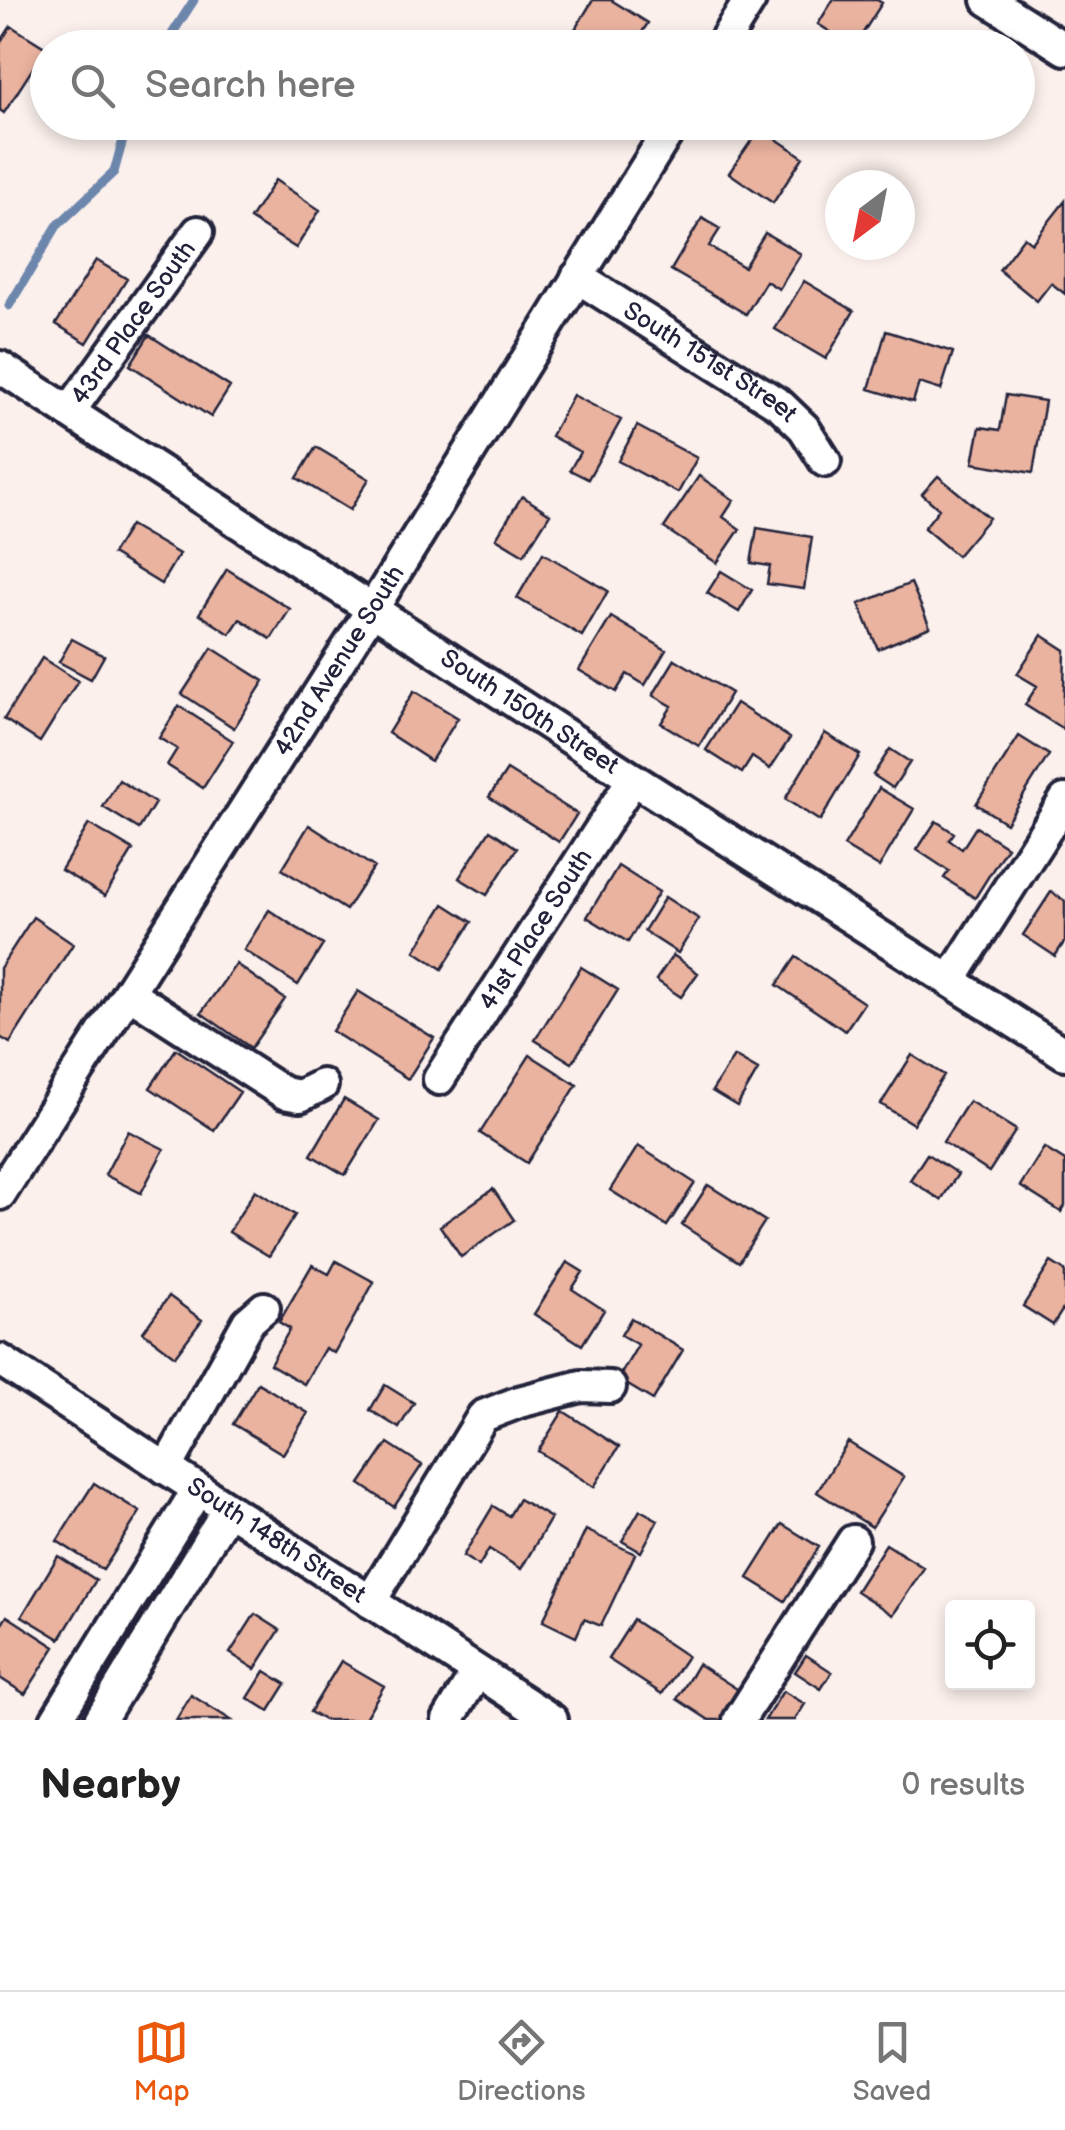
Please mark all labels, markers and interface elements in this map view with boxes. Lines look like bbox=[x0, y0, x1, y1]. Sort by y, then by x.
search box bbox=[30, 30, 1035, 140]
icon: search bbox=[65, 58, 120, 113]
text: Search here bbox=[145, 63, 356, 108]
north arrow bbox=[825, 170, 915, 260]
street label: 43rd Place South bbox=[64, 235, 202, 411]
street label: South 151st Street bbox=[618, 295, 804, 429]
street label: 42nd Avenue South bbox=[267, 560, 411, 762]
street label: South 150th Street bbox=[435, 642, 625, 781]
street label: 41st Place South bbox=[472, 843, 599, 1016]
street label: South 148th Street bbox=[181, 1471, 372, 1610]
map controls bbox=[945, 1600, 1035, 1690]
button: locate bbox=[945, 1600, 1035, 1690]
text: Nearby bbox=[40, 1760, 180, 1811]
text: 0 results bbox=[902, 1766, 1025, 1805]
tab: Map bbox=[134, 2015, 190, 2108]
tab: Directions bbox=[457, 2015, 586, 2108]
tab: Saved bbox=[853, 2015, 931, 2108]

